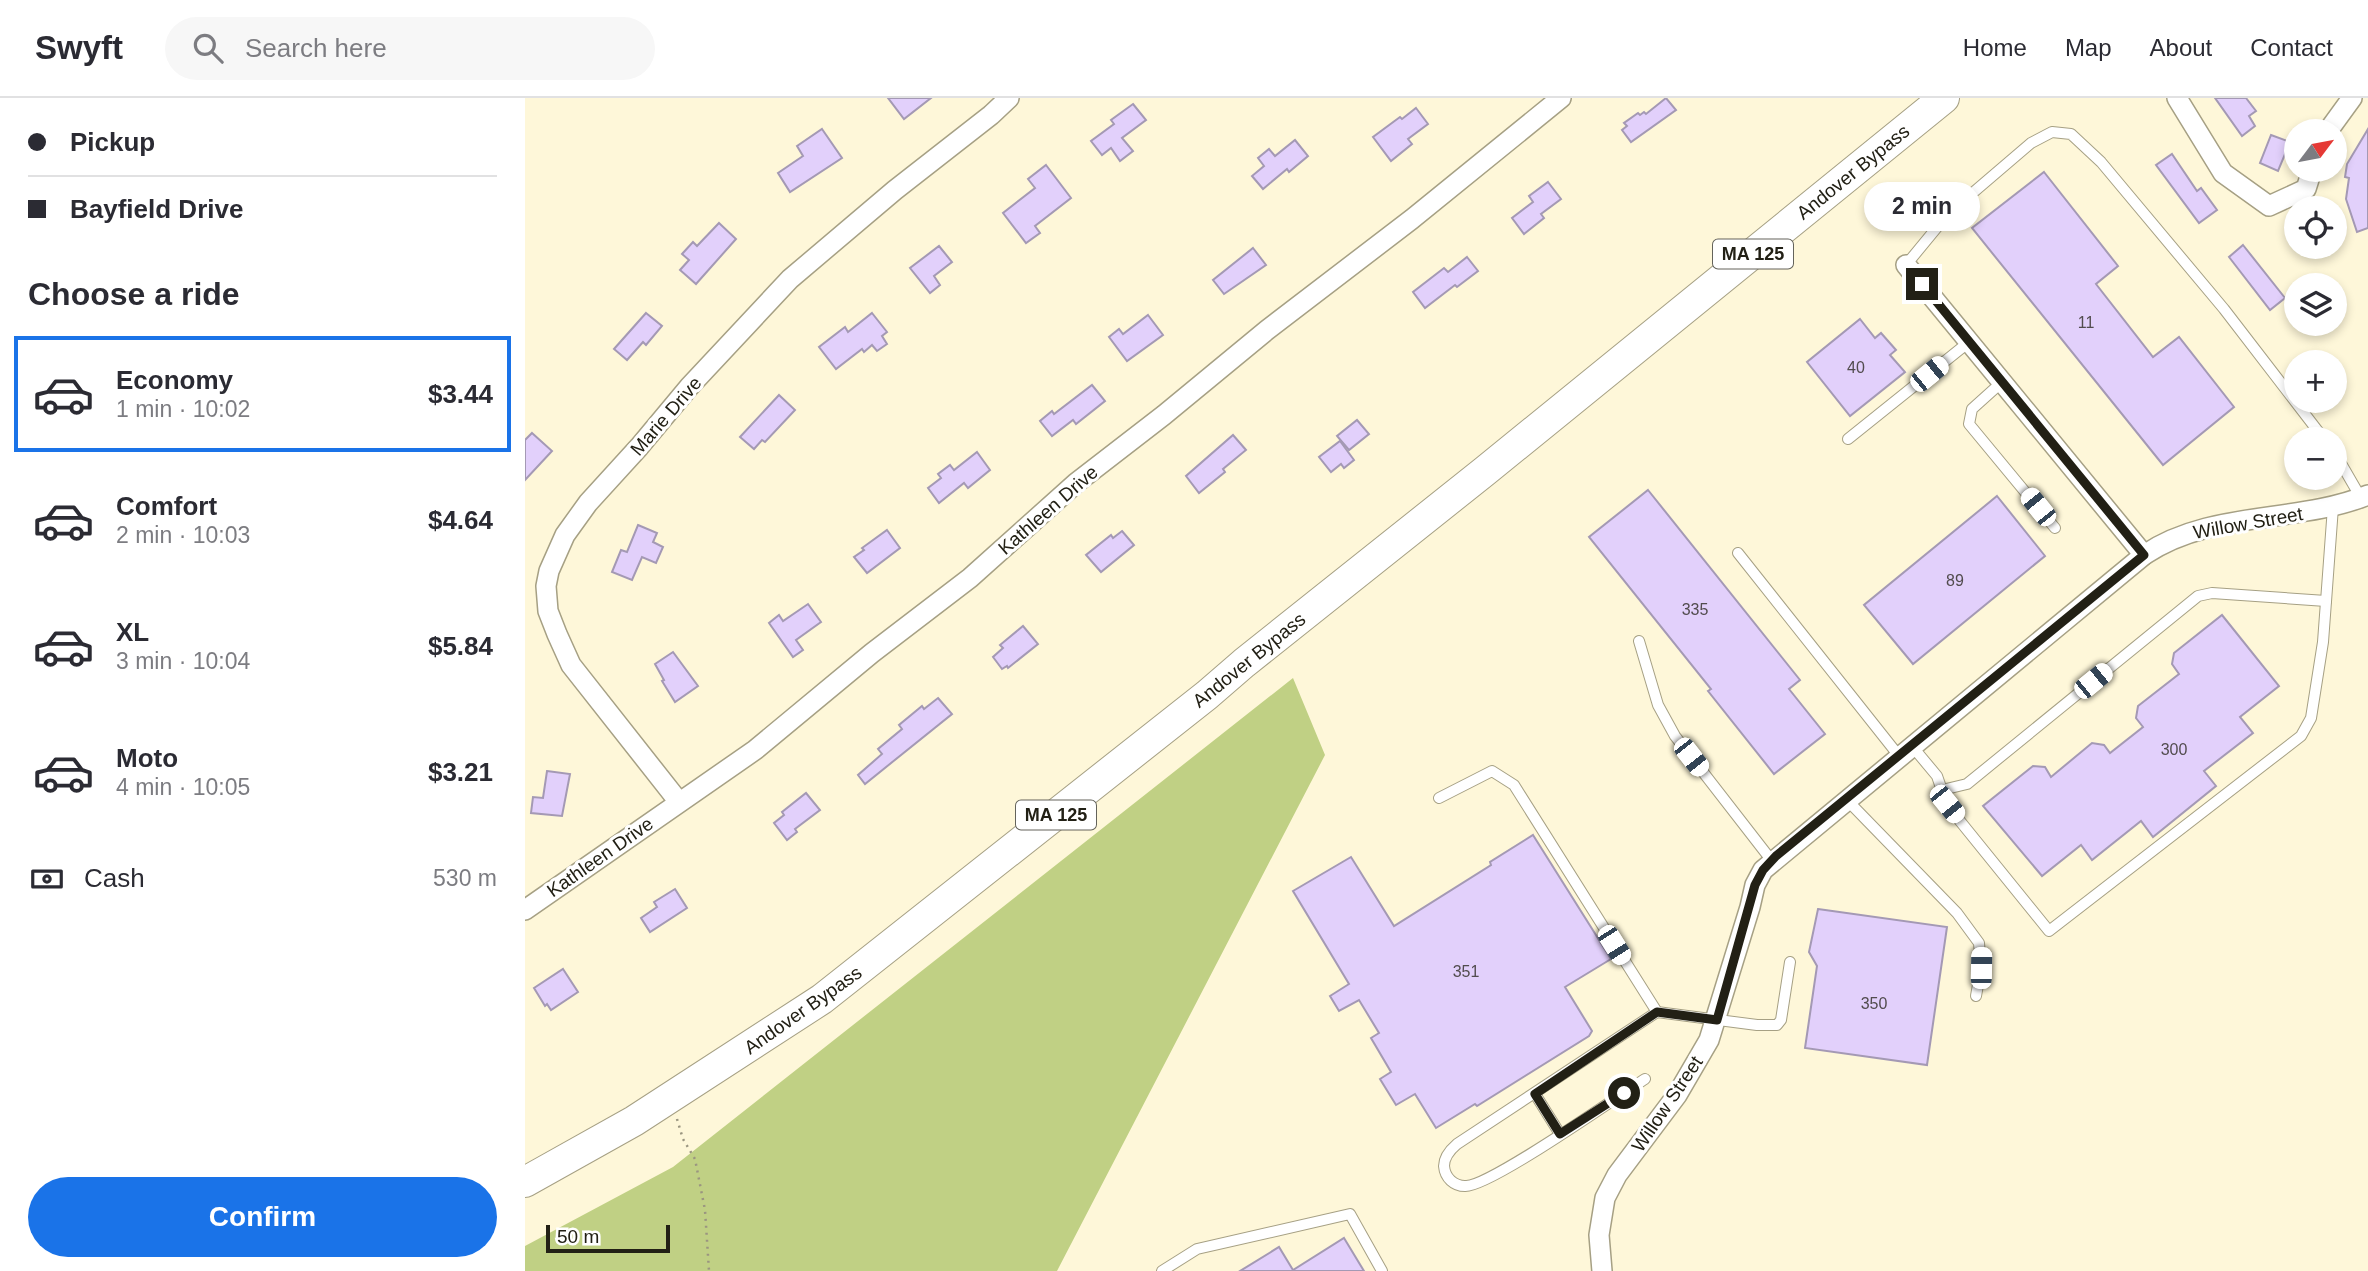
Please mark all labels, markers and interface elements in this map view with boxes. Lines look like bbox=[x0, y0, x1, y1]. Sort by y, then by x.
search box bbox=[165, 17, 655, 80]
text: Swyft bbox=[35, 29, 123, 66]
icon: search bbox=[189, 29, 227, 67]
text: Search here bbox=[245, 33, 387, 63]
text: Home bbox=[1963, 34, 2027, 61]
text: Map bbox=[2065, 34, 2112, 61]
text: About bbox=[2150, 34, 2212, 61]
text: Contact bbox=[2250, 34, 2333, 61]
north arrow bbox=[2284, 119, 2347, 182]
map controls bbox=[2284, 119, 2347, 490]
street label: Andover Bypass bbox=[1793, 120, 1913, 224]
text: Pickup bbox=[70, 127, 155, 157]
callout: 2 min bbox=[1864, 183, 1980, 232]
text: 2 min bbox=[1892, 193, 1952, 219]
text: Bayfield Drive bbox=[70, 194, 243, 224]
button: locate bbox=[2284, 196, 2347, 259]
road number: MA 125 bbox=[1713, 239, 1793, 268]
route end bbox=[1906, 268, 1938, 300]
button: layers bbox=[2284, 273, 2347, 336]
text: Choose a ride bbox=[28, 276, 240, 312]
house number: 11 bbox=[2078, 314, 2094, 331]
button: + bbox=[2284, 350, 2347, 413]
car bbox=[1907, 353, 1952, 395]
house number: 40 bbox=[1847, 359, 1865, 376]
icon: car bbox=[32, 363, 95, 426]
text: Economy bbox=[116, 365, 233, 395]
street label: Marie Drive bbox=[626, 372, 706, 460]
text: $3.44 bbox=[428, 379, 493, 409]
text: 1 min · 10:02 bbox=[116, 396, 250, 422]
button: − bbox=[2284, 427, 2347, 490]
street label: Kathleen Drive bbox=[994, 461, 1102, 559]
car bbox=[2017, 484, 2060, 530]
icon: car bbox=[32, 489, 95, 552]
text: Comfort bbox=[116, 491, 217, 521]
street label: Willow Street bbox=[2192, 503, 2305, 543]
text: $4.64 bbox=[428, 505, 493, 535]
text: 2 min · 10:03 bbox=[116, 522, 250, 548]
house number: 89 bbox=[1946, 572, 1964, 589]
house number: 335 bbox=[1682, 601, 1708, 618]
street label: Andover Bypass bbox=[1189, 608, 1309, 712]
icon: car bbox=[32, 615, 95, 678]
text: XL bbox=[116, 617, 149, 647]
text: $5.84 bbox=[428, 631, 493, 661]
text: 3 min · 10:04 bbox=[116, 648, 250, 674]
car bbox=[2071, 660, 2116, 702]
car bbox=[1670, 734, 1713, 780]
icon: car bbox=[32, 741, 95, 804]
house number: 300 bbox=[2161, 741, 2187, 758]
text: Moto bbox=[116, 743, 178, 773]
text: $3.21 bbox=[428, 757, 493, 787]
text: 4 min · 10:05 bbox=[116, 774, 250, 800]
car bbox=[1926, 781, 1969, 827]
road number: MA 125 bbox=[1016, 800, 1096, 830]
street label: Kathleen Drive bbox=[543, 813, 657, 901]
icon: cash bbox=[28, 860, 66, 898]
text: Cash bbox=[84, 863, 145, 893]
text: 530 m bbox=[433, 865, 497, 891]
car bbox=[1594, 922, 1635, 968]
car bbox=[1971, 947, 1992, 989]
street label: Andover Bypass bbox=[740, 962, 866, 1058]
house number: 351 bbox=[1453, 963, 1479, 980]
house number: 350 bbox=[1861, 995, 1887, 1012]
street label: Willow Street bbox=[1627, 1052, 1707, 1156]
route start bbox=[1608, 1077, 1640, 1109]
button: Confirm bbox=[28, 1177, 497, 1257]
scale bar bbox=[546, 1222, 670, 1254]
text: 50 m bbox=[557, 1226, 599, 1247]

